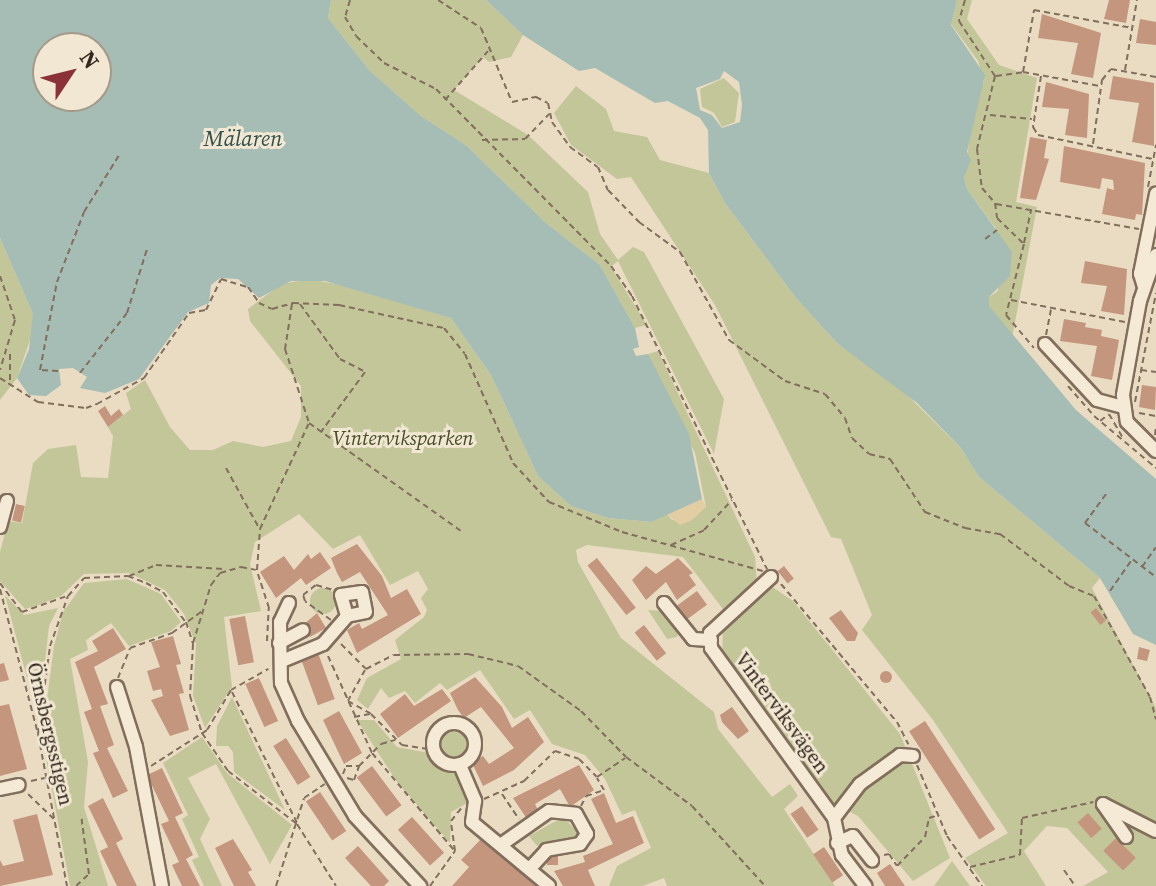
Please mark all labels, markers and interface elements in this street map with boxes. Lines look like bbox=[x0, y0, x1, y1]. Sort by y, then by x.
north arrow bbox=[32, 32, 112, 112]
text: N bbox=[73, 44, 107, 75]
water label: Mälaren bbox=[204, 126, 282, 152]
park label: Vinterviksparken bbox=[332, 426, 474, 450]
street label: Vinterviksvägen bbox=[730, 648, 834, 778]
street label: Örnsbergsstigen bbox=[22, 660, 78, 808]

